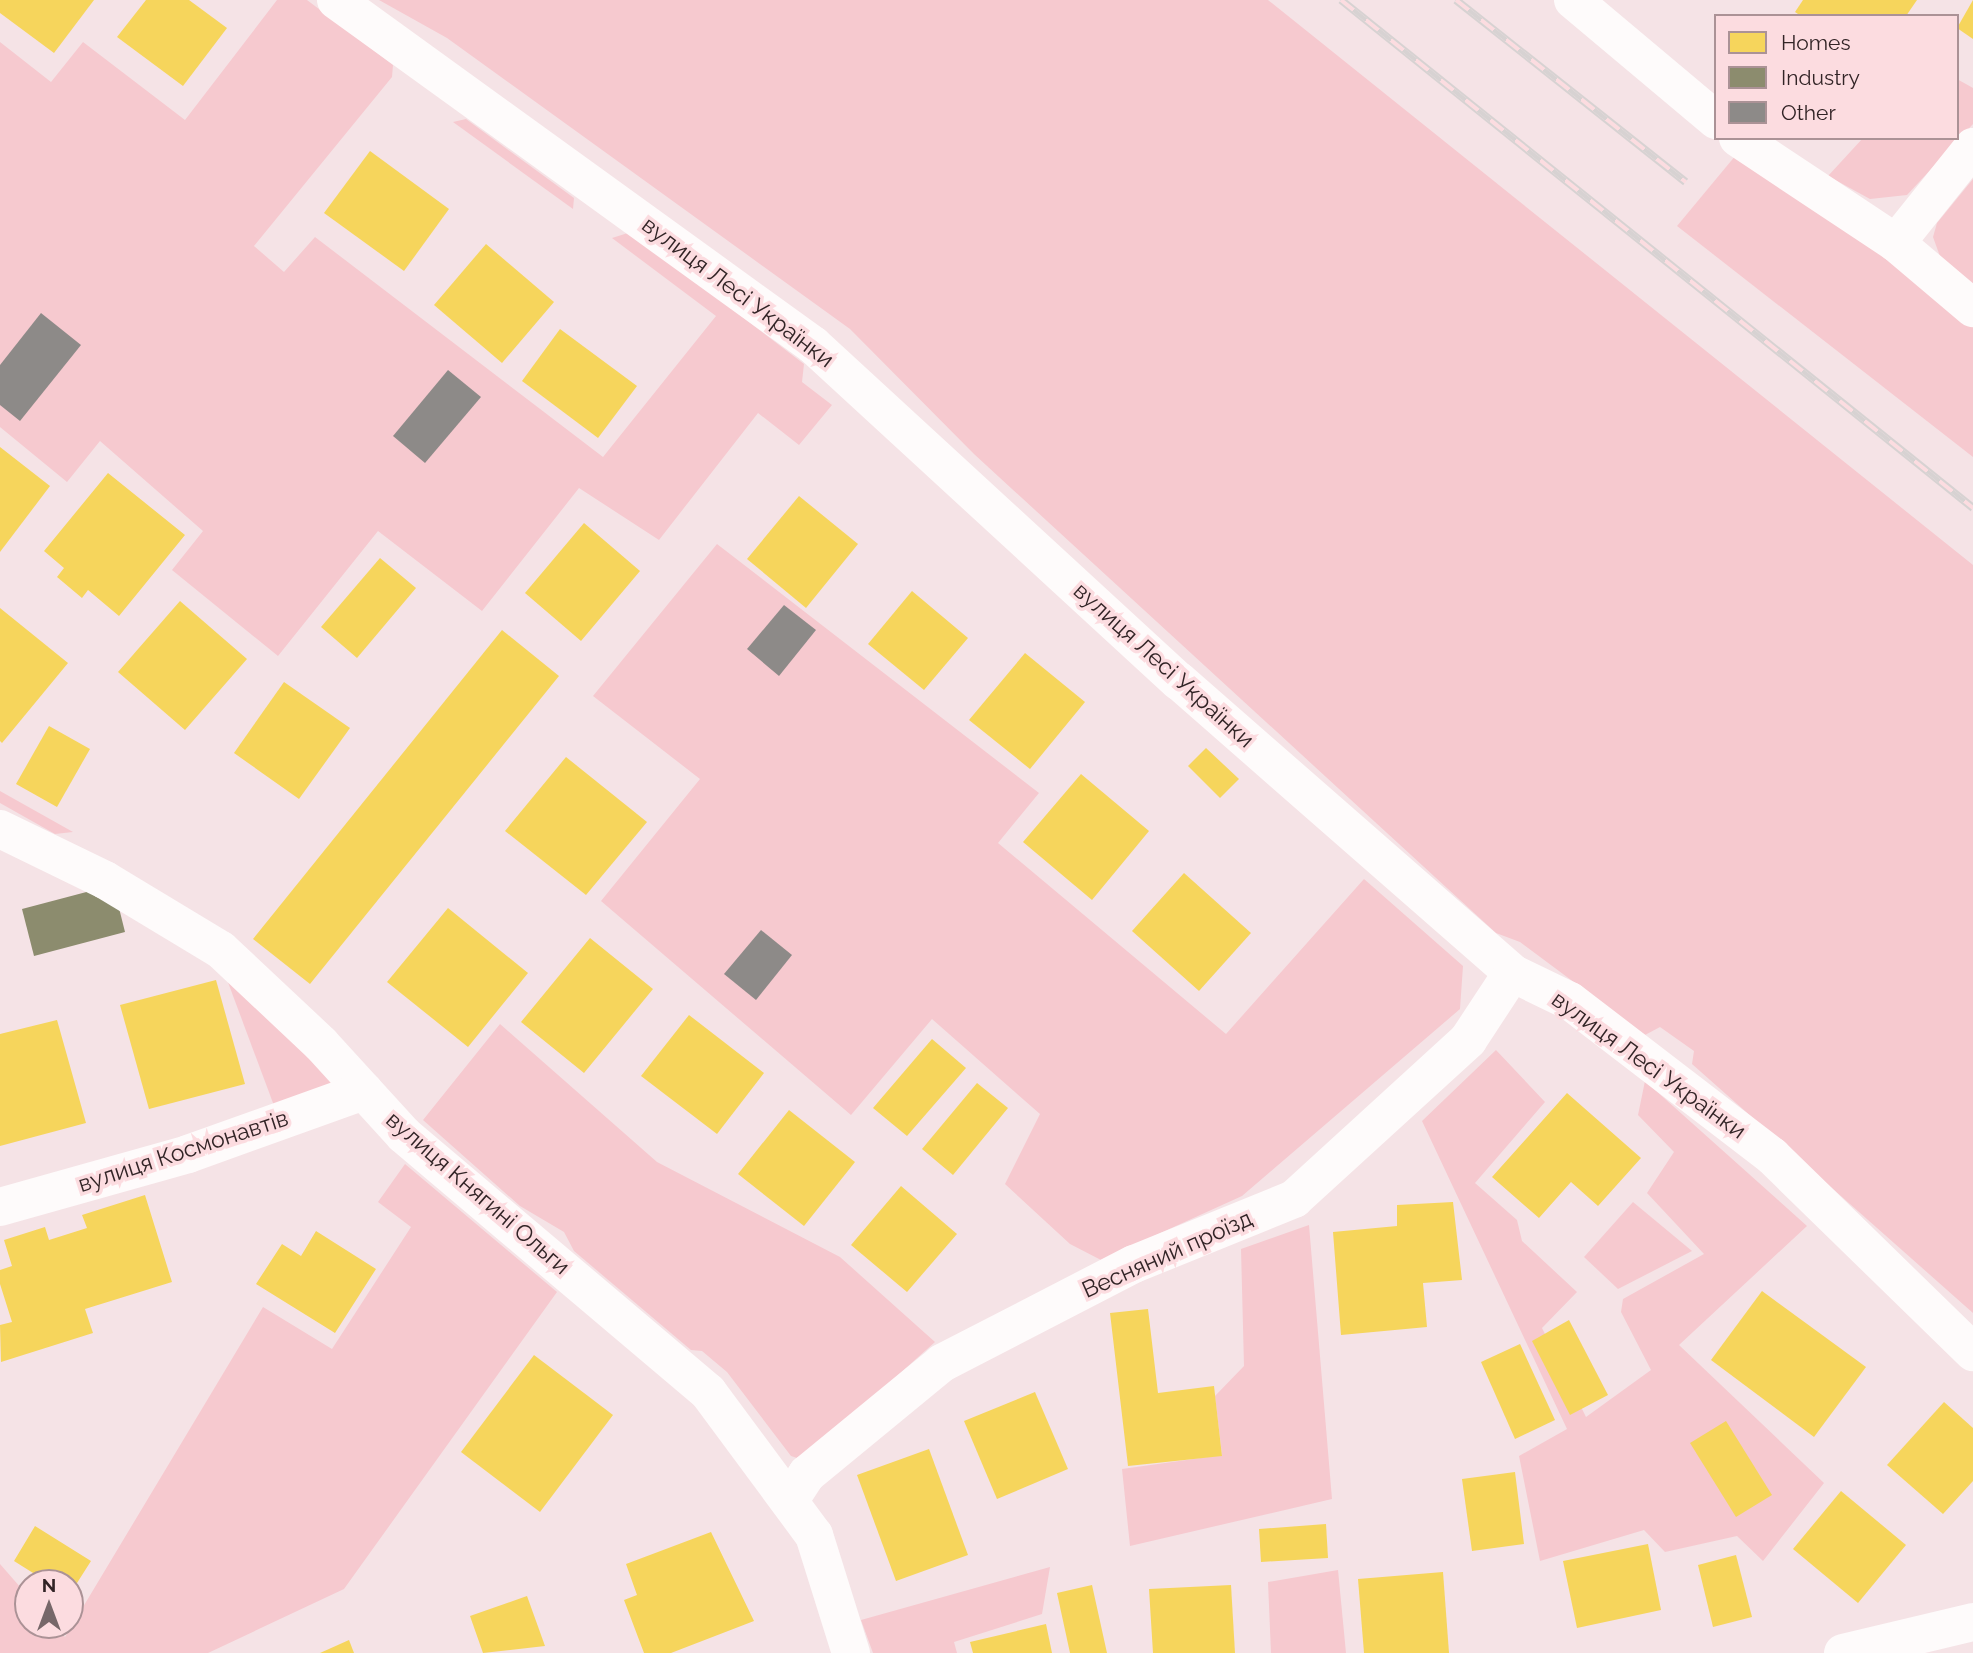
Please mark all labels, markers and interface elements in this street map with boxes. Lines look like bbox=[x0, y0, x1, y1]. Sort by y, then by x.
legend bbox=[1714, 14, 1959, 140]
text: Homes bbox=[1781, 30, 1851, 55]
text: Industry bbox=[1781, 65, 1860, 90]
text: Other bbox=[1781, 100, 1836, 125]
street label: вулиця Лесі Українки bbox=[637, 211, 839, 373]
street label: вулиця Лесі Українки bbox=[1068, 577, 1260, 753]
street label: вулиця Лесі Українки bbox=[1547, 985, 1751, 1145]
street label: вулиця Космонавтів bbox=[75, 1104, 291, 1198]
street label: вулиця Княгині Ольги bbox=[381, 1106, 575, 1280]
street label: Весняний проїзд bbox=[1078, 1204, 1256, 1304]
north arrow bbox=[14, 1569, 84, 1639]
text: N bbox=[42, 1574, 56, 1596]

